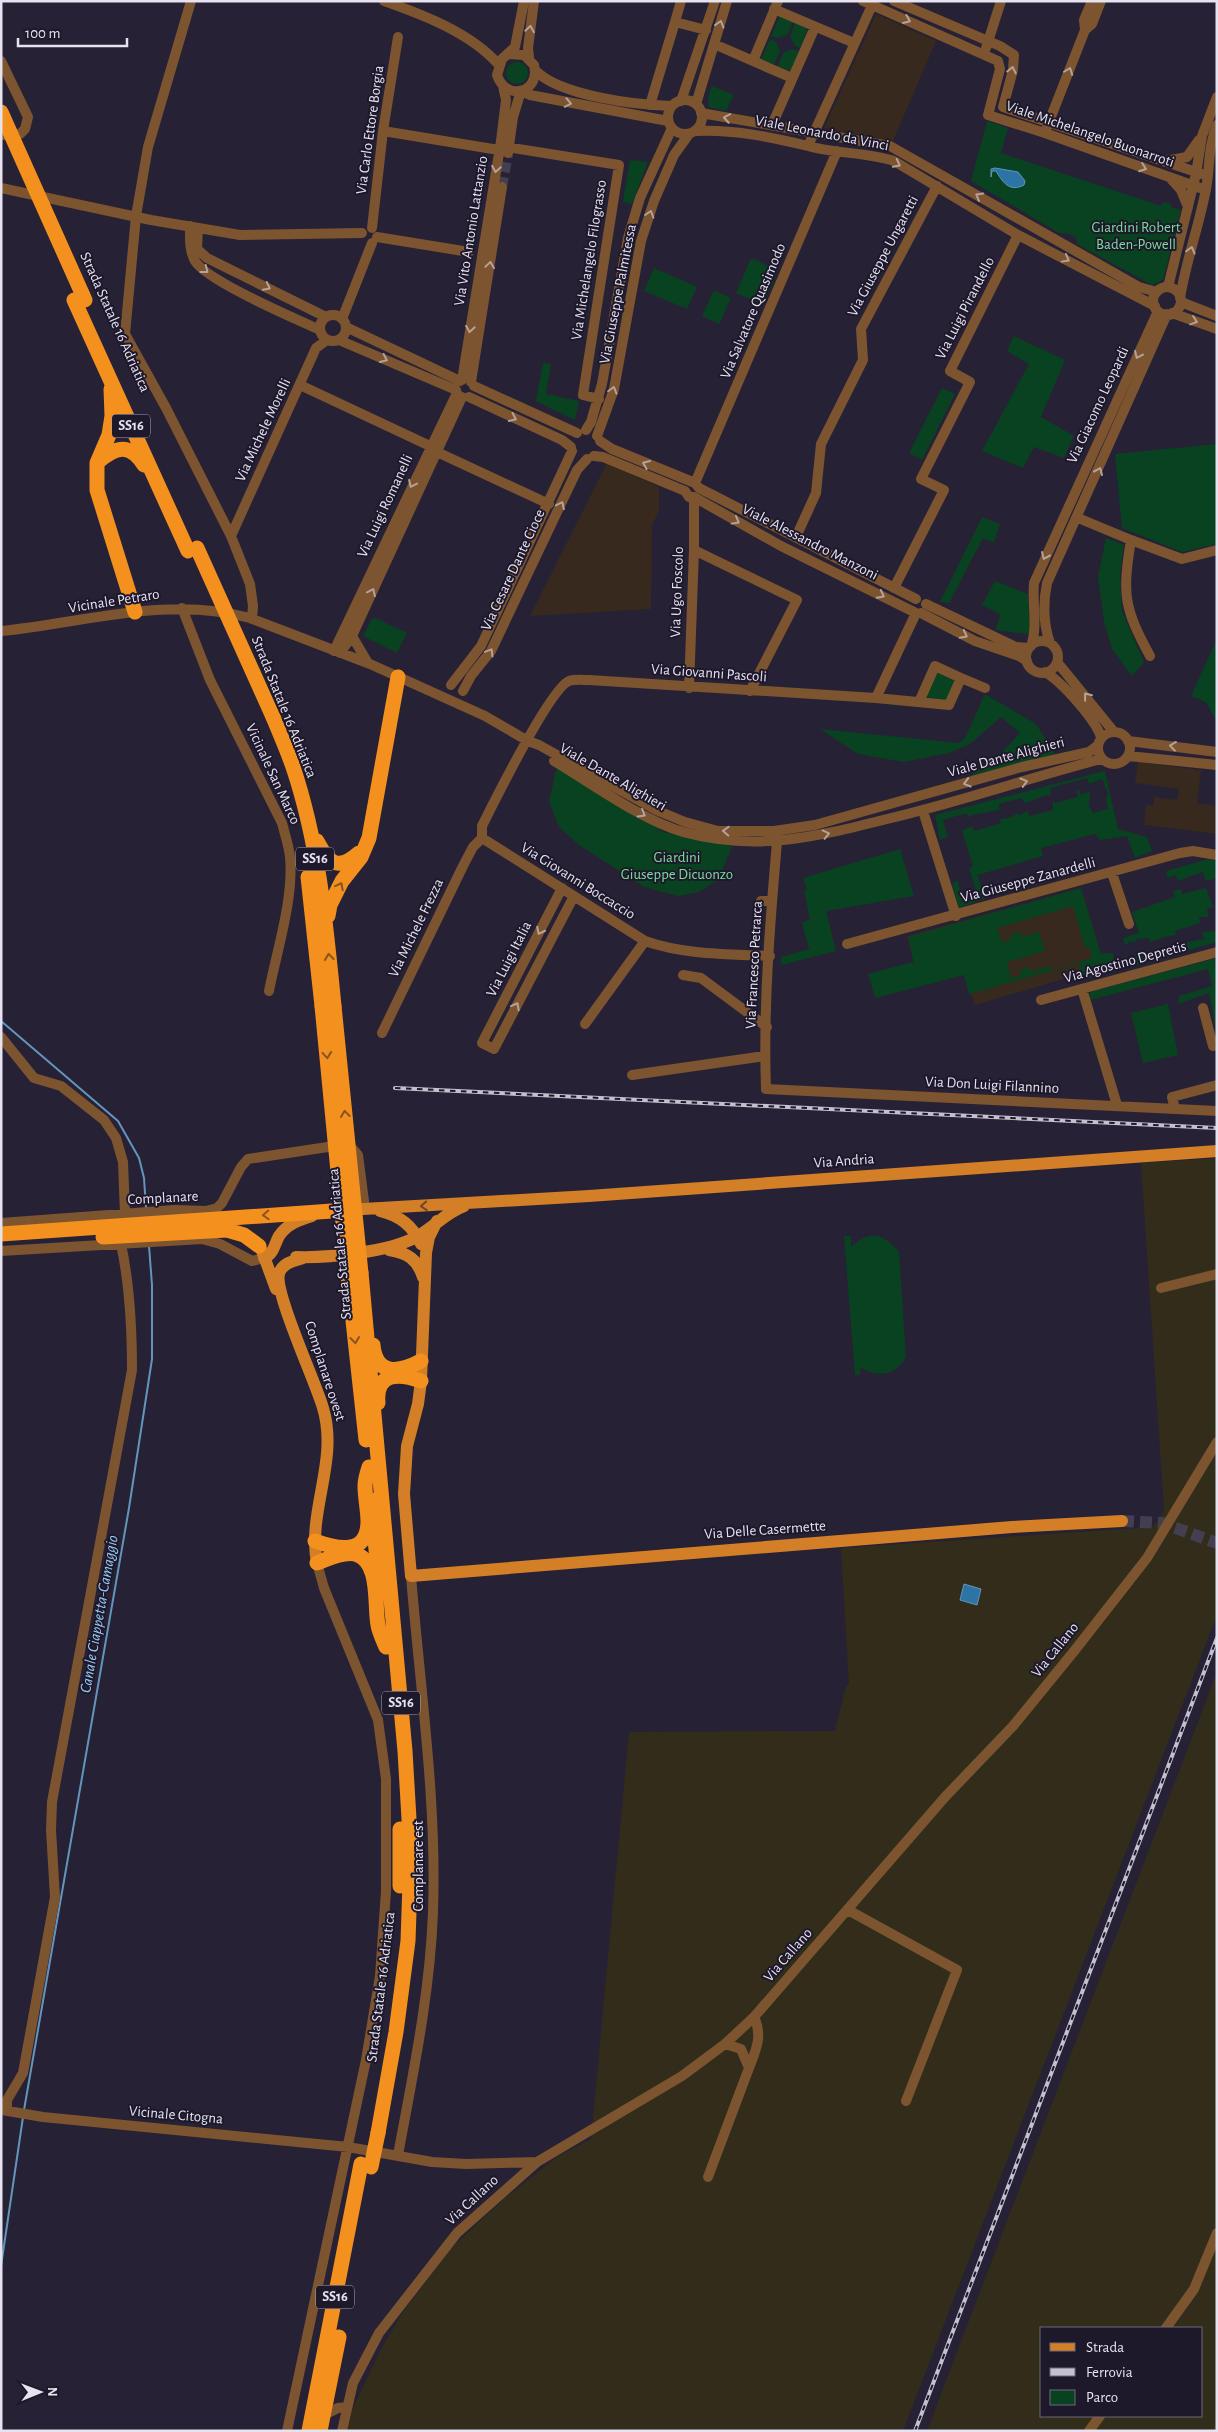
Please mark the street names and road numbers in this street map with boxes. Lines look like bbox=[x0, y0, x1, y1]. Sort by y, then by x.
street label: Via Carlo Ettore Borgia bbox=[354, 65, 386, 195]
street label: Viale Michelangelo Buonarroti bbox=[1004, 98, 1176, 170]
street label: Viale Leonardo da Vinci bbox=[754, 113, 890, 153]
street label: Via Vito Antonio Lattanzio bbox=[452, 155, 490, 307]
street label: Via Michelangelo Filograsso bbox=[569, 179, 609, 341]
street label: Via Giuseppe Ungaretti bbox=[845, 193, 921, 319]
street label: Via Giuseppe Palmitessa bbox=[597, 223, 639, 365]
street label: Via Salvatore Quasimodo bbox=[718, 241, 788, 381]
street label: Strada Statale 16 Adriatica bbox=[77, 250, 153, 394]
street label: Via Luigi Pirandello bbox=[933, 254, 997, 362]
street label: Via Giacomo Leopardi bbox=[1064, 344, 1132, 466]
street label: Via Michele Morelli bbox=[233, 376, 293, 484]
road number: SS16 bbox=[112, 414, 150, 438]
street label: Via Luigi Romanelli bbox=[355, 452, 415, 560]
street label: Viale Alessandro Manzoni bbox=[740, 501, 880, 583]
street label: Via Cesare Dante Cioce bbox=[478, 507, 548, 633]
street label: Via Ugo Foscolo bbox=[668, 546, 686, 638]
street label: Vicinale Petraro bbox=[67, 586, 161, 616]
street label: Strada Statale 16 Adriatica bbox=[249, 634, 319, 780]
street label: Via Giovanni Pascoli bbox=[651, 661, 767, 685]
street label: Vicinale San Marco bbox=[243, 721, 303, 827]
street label: Viale Dante Alighieri bbox=[946, 734, 1066, 780]
street label: Viale Dante Alighieri bbox=[557, 740, 669, 814]
street label: Via Giovanni Boccaccio bbox=[518, 840, 638, 922]
road number: SS16 bbox=[296, 848, 334, 871]
street label: Via Giuseppe Zanardelli bbox=[959, 855, 1097, 905]
street label: Via Michele Frezza bbox=[386, 876, 446, 980]
street label: Via Francesco Petrarca bbox=[743, 901, 765, 1029]
street label: Via Luigi Italia bbox=[484, 919, 534, 999]
street label: Via Agostino Depretis bbox=[1062, 938, 1188, 986]
street label: Via Don Luigi Filannino bbox=[925, 1074, 1059, 1096]
street label: Via Andria bbox=[813, 1151, 875, 1171]
street label: Strada Statale 16 Adriatica bbox=[326, 1168, 354, 1320]
street label: Complanare bbox=[127, 1189, 199, 1207]
street label: Complanare ovest bbox=[302, 1319, 348, 1423]
street label: Via Delle Casermette bbox=[704, 1518, 827, 1542]
street label: Via Callano bbox=[1029, 1620, 1081, 1680]
road number: SS16 bbox=[382, 1692, 420, 1715]
street label: Complanare est bbox=[411, 1820, 426, 1911]
street label: Strada Statale 16 Adriatica bbox=[364, 1911, 398, 2063]
street label: Via Callano bbox=[761, 1925, 815, 1985]
street label: Vicinale Citogna bbox=[128, 2103, 224, 2127]
street label: Via Callano bbox=[443, 2172, 501, 2228]
road number: SS16 bbox=[316, 2286, 354, 2308]

